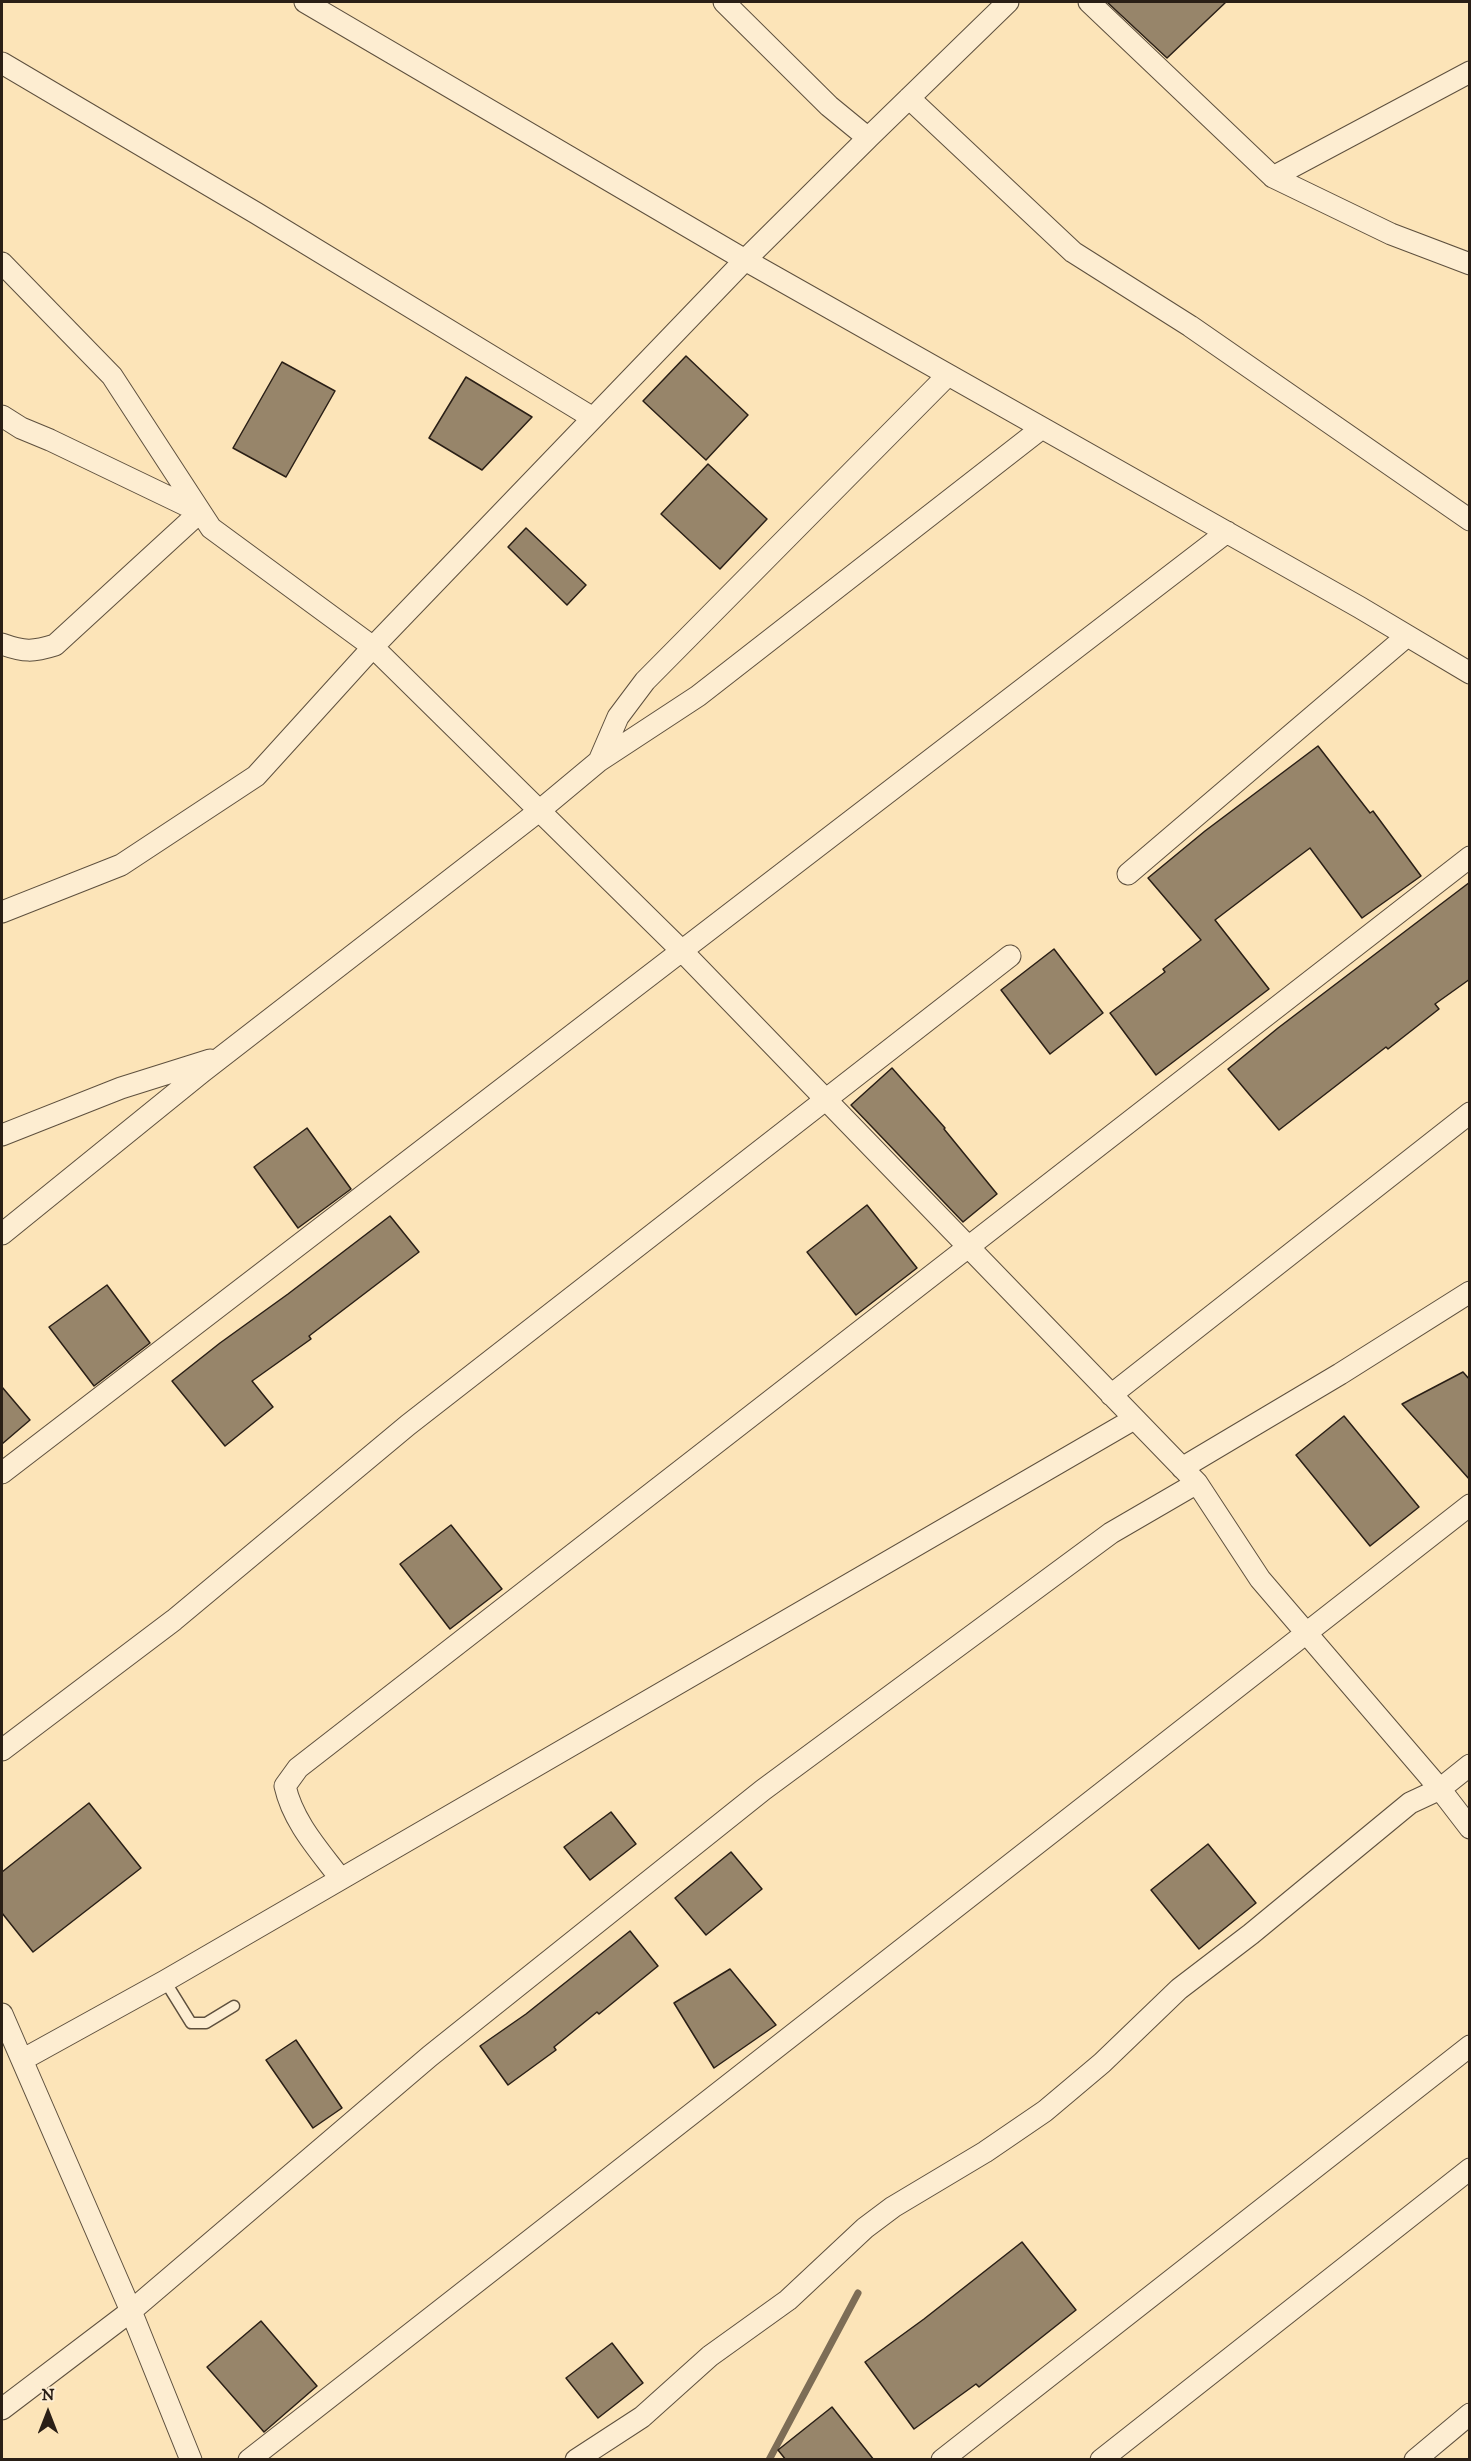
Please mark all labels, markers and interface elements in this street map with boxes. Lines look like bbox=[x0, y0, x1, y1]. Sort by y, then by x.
north arrow bbox=[18, 2383, 78, 2443]
text: N bbox=[41, 2385, 55, 2405]

